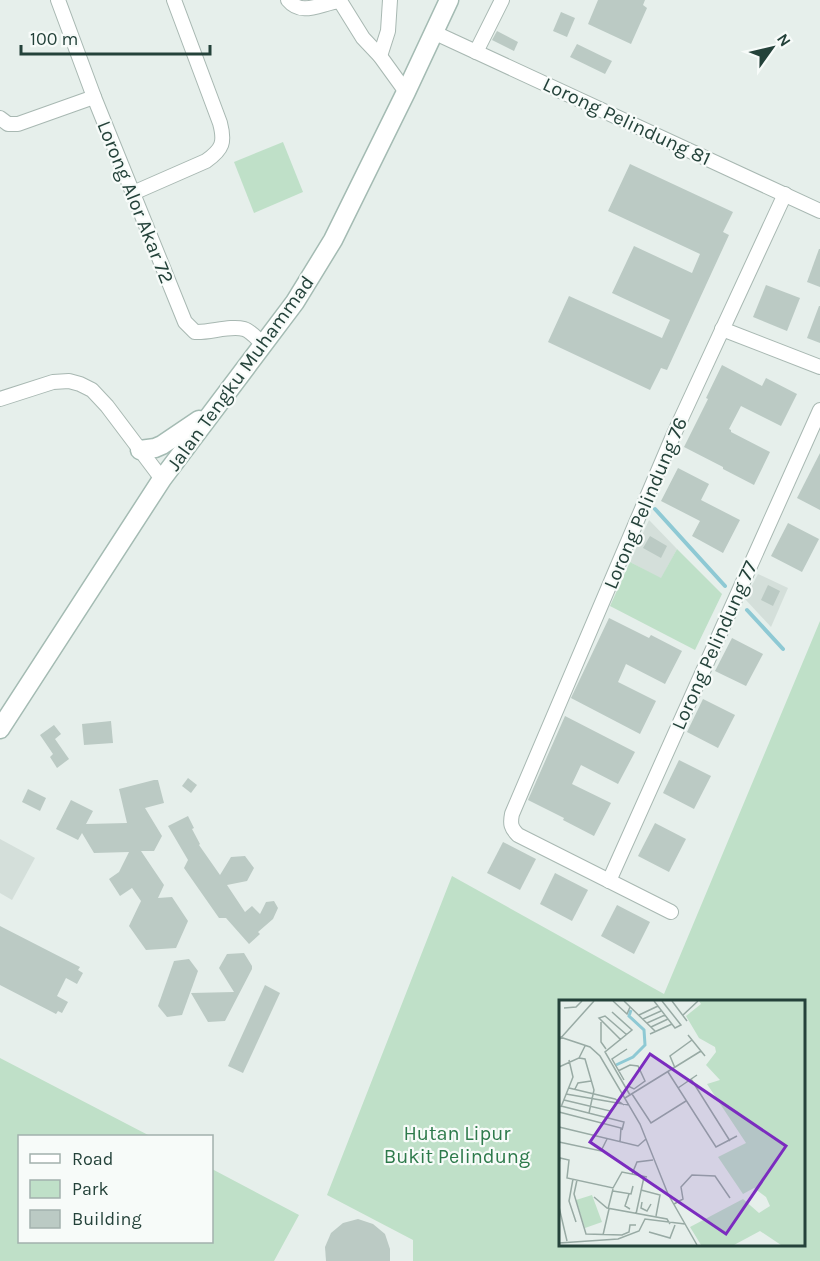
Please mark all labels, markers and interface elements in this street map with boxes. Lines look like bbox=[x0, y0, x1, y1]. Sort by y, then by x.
scale bar bbox=[21, 18, 210, 56]
north arrow bbox=[742, 18, 802, 78]
text: 100 m bbox=[30, 28, 78, 50]
text: N bbox=[773, 30, 795, 50]
street label: Lorong Pelindung 81 bbox=[539, 72, 714, 170]
street label: Lorong Alor Akar 72 bbox=[92, 118, 179, 287]
street label: Jalan Tengku Muhammad bbox=[162, 271, 319, 475]
street label: Lorong Pelindung 76 bbox=[599, 414, 692, 593]
street label: Lorong Pelindung 77 bbox=[667, 557, 762, 733]
inset map bbox=[559, 1000, 805, 1246]
park label: Hutan Lipur Bukit Pelindung bbox=[384, 1122, 530, 1168]
legend bbox=[18, 1135, 213, 1243]
text: Road bbox=[72, 1148, 113, 1170]
text: Park bbox=[72, 1178, 109, 1200]
text: Building bbox=[72, 1208, 142, 1230]

